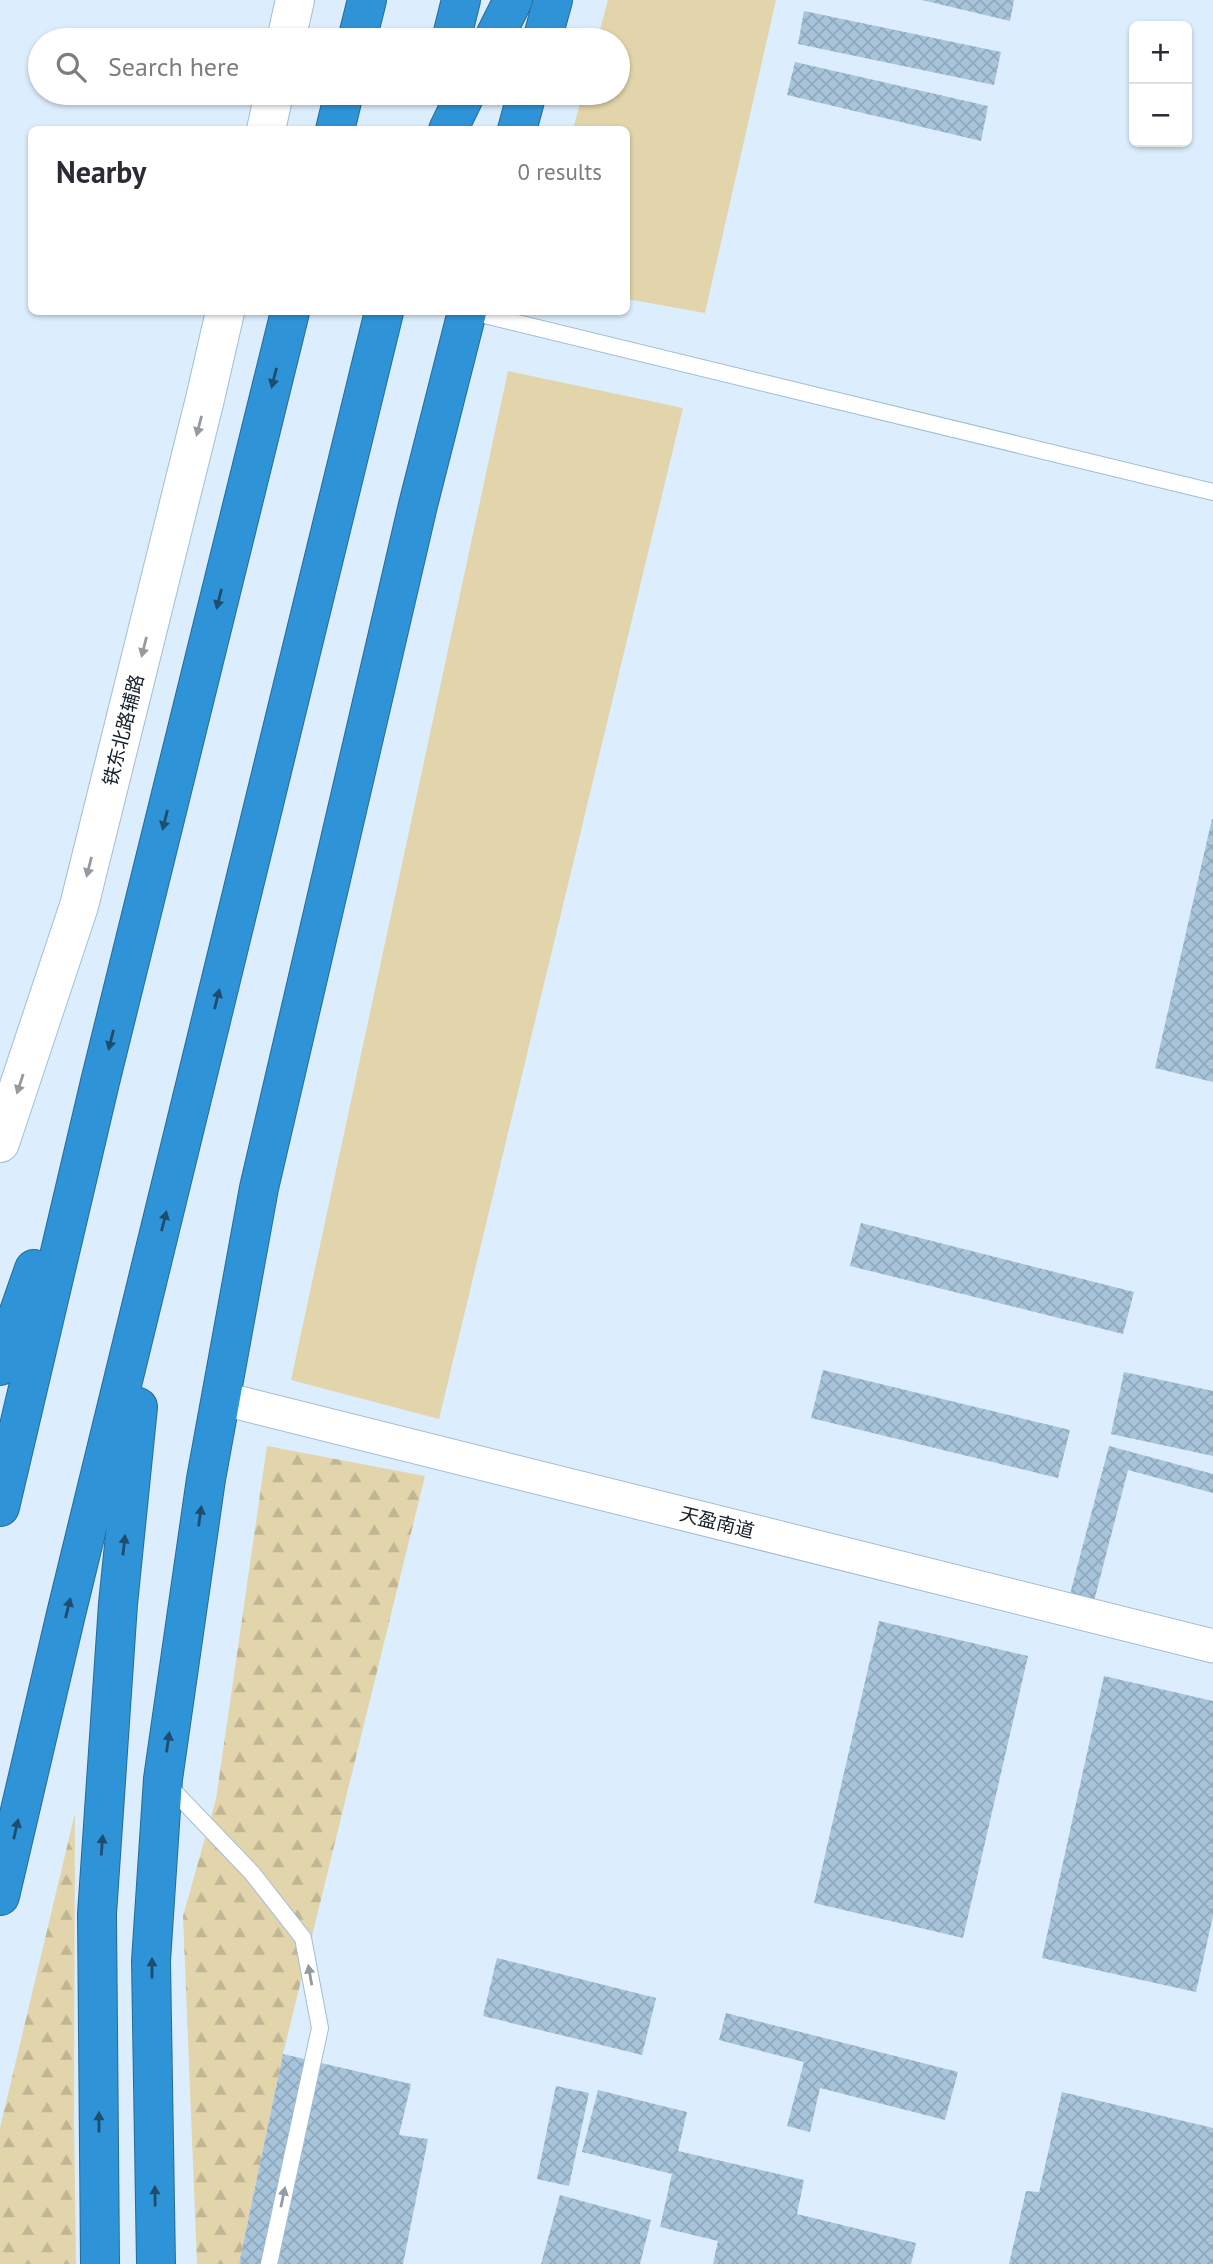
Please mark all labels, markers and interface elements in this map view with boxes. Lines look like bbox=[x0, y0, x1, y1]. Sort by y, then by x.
map controls bbox=[1129, 21, 1192, 147]
button: + bbox=[1129, 21, 1192, 84]
search box bbox=[28, 28, 630, 105]
icon: search bbox=[52, 48, 90, 86]
text: Search here bbox=[108, 50, 239, 83]
button: − bbox=[1129, 84, 1192, 147]
text: Nearby bbox=[56, 152, 146, 191]
text: 0 results bbox=[518, 157, 602, 186]
one-way arrow bbox=[268, 367, 279, 389]
one-way arrow bbox=[193, 415, 204, 437]
one-way arrow bbox=[214, 588, 225, 610]
one-way arrow bbox=[138, 636, 149, 658]
street label: 铁东北路辅路 bbox=[98, 672, 148, 788]
one-way arrow bbox=[159, 809, 170, 831]
one-way arrow bbox=[83, 856, 94, 878]
one-way arrow bbox=[212, 988, 223, 1010]
one-way arrow bbox=[105, 1030, 116, 1052]
one-way arrow bbox=[14, 1074, 25, 1095]
one-way arrow bbox=[158, 1209, 169, 1231]
street label: 天盈南道 bbox=[677, 1501, 757, 1543]
one-way arrow bbox=[195, 1505, 206, 1527]
one-way arrow bbox=[118, 1534, 129, 1556]
one-way arrow bbox=[62, 1597, 73, 1619]
one-way arrow bbox=[163, 1730, 174, 1752]
one-way arrow bbox=[10, 1818, 21, 1840]
one-way arrow bbox=[96, 1834, 107, 1856]
one-way arrow bbox=[146, 1957, 158, 1979]
one-way arrow bbox=[304, 1964, 315, 1986]
one-way arrow bbox=[93, 2111, 105, 2133]
one-way arrow bbox=[149, 2185, 160, 2207]
one-way arrow bbox=[278, 2186, 289, 2208]

